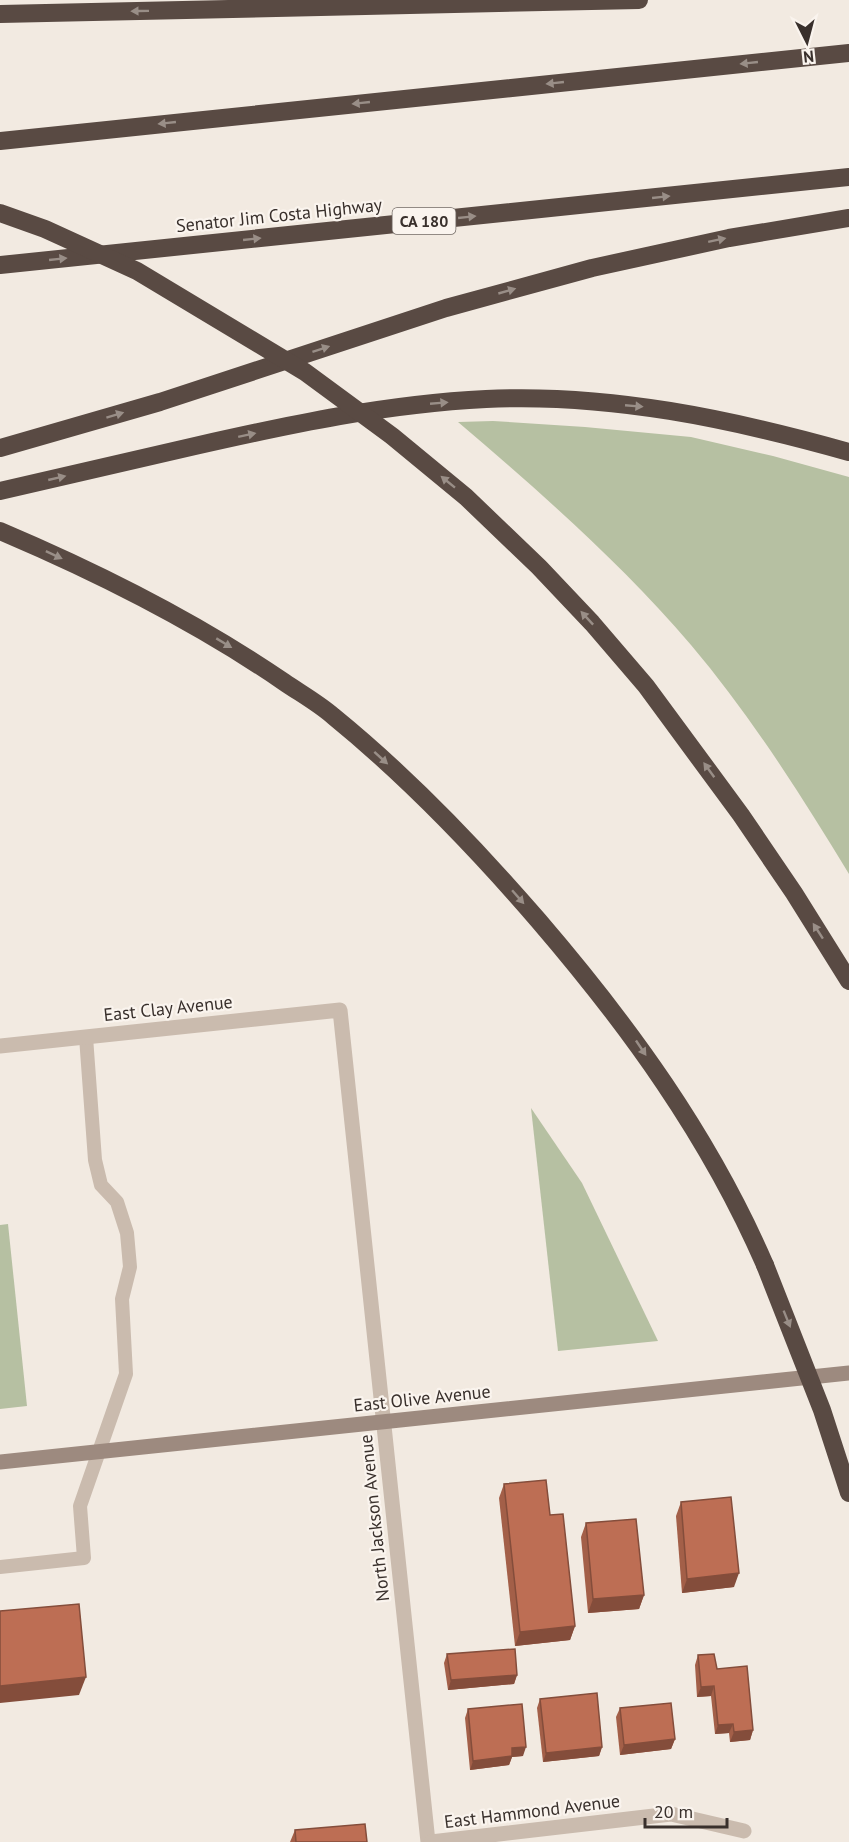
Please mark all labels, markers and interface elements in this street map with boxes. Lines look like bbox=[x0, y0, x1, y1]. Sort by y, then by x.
one-way arrow bbox=[131, 6, 150, 16]
north arrow bbox=[777, 12, 837, 72]
text: N bbox=[802, 46, 815, 67]
one-way arrow bbox=[739, 58, 758, 68]
one-way arrow bbox=[545, 78, 564, 88]
one-way arrow bbox=[351, 98, 370, 108]
one-way arrow bbox=[157, 118, 176, 127]
one-way arrow bbox=[652, 192, 671, 202]
street label: Senator Jim Costa Highway bbox=[175, 193, 384, 237]
road number: CA 180 bbox=[392, 208, 456, 234]
one-way arrow bbox=[458, 212, 477, 222]
one-way arrow bbox=[243, 234, 262, 244]
one-way arrow bbox=[708, 235, 727, 244]
one-way arrow bbox=[49, 254, 68, 264]
one-way arrow bbox=[498, 286, 516, 296]
one-way arrow bbox=[312, 344, 330, 353]
one-way arrow bbox=[430, 398, 449, 408]
one-way arrow bbox=[625, 401, 644, 411]
one-way arrow bbox=[106, 410, 124, 420]
one-way arrow bbox=[238, 429, 256, 439]
one-way arrow bbox=[48, 472, 66, 482]
one-way arrow bbox=[440, 475, 456, 488]
one-way arrow bbox=[45, 550, 62, 559]
one-way arrow bbox=[581, 611, 594, 626]
one-way arrow bbox=[216, 638, 232, 649]
one-way arrow bbox=[373, 751, 388, 764]
one-way arrow bbox=[703, 762, 715, 778]
one-way arrow bbox=[511, 889, 524, 904]
one-way arrow bbox=[813, 923, 824, 939]
street label: East Clay Avenue bbox=[102, 990, 234, 1026]
one-way arrow bbox=[635, 1040, 647, 1056]
one-way arrow bbox=[783, 1310, 792, 1328]
street label: East Olive Avenue bbox=[352, 1379, 492, 1417]
street label: North Jackson Avenue bbox=[354, 1433, 394, 1603]
street label: East Hammond Avenue bbox=[443, 1789, 621, 1833]
scale bar bbox=[645, 1791, 728, 1829]
text: 20 m bbox=[654, 1800, 693, 1823]

